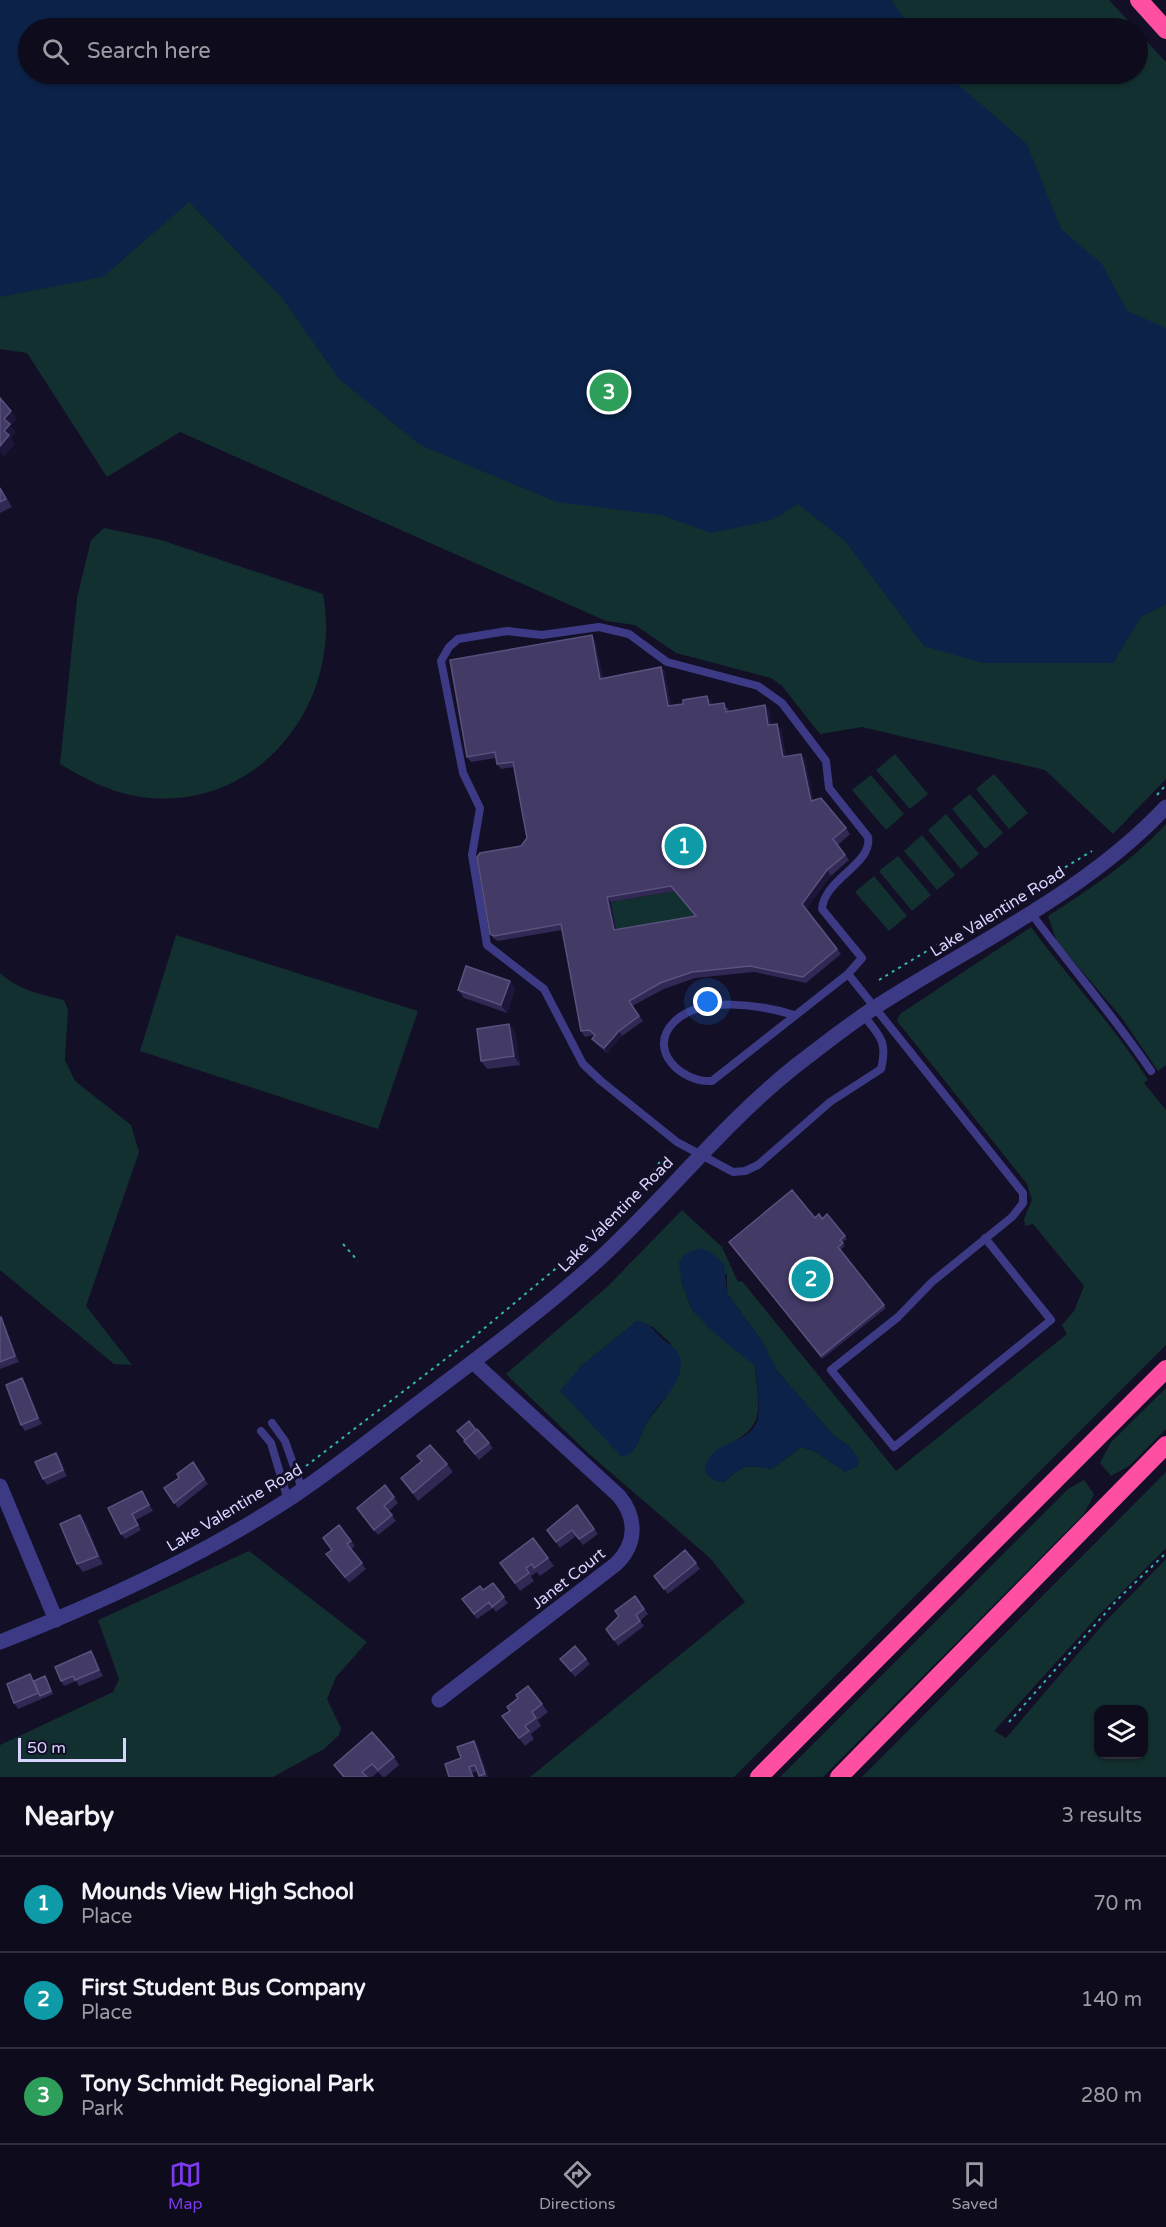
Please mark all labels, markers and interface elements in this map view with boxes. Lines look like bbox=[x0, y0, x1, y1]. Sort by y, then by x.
search box bbox=[18, 18, 1148, 84]
icon: search bbox=[39, 35, 72, 68]
text: Search here bbox=[87, 38, 211, 64]
pin: 3 bbox=[590, 370, 628, 414]
pin: 1 bbox=[664, 824, 704, 868]
street label: Lake Valentine Road bbox=[926, 862, 1069, 961]
your location bbox=[693, 987, 722, 1016]
street label: Lake Valentine Road bbox=[554, 1153, 678, 1277]
pin: 2 bbox=[792, 1256, 830, 1302]
street label: Lake Valentine Road bbox=[163, 1459, 306, 1556]
street label: Janet Court bbox=[528, 1544, 609, 1614]
map controls bbox=[1094, 1705, 1148, 1759]
button: layers bbox=[1094, 1705, 1148, 1759]
scale bar bbox=[18, 1735, 126, 1762]
text: 50 m bbox=[27, 1738, 66, 1758]
text: Nearby bbox=[24, 1801, 114, 1832]
text: 3 results bbox=[1062, 1804, 1142, 1828]
text: Mounds View High School bbox=[81, 1879, 354, 1905]
text: 1 bbox=[37, 1892, 50, 1916]
text: 70 m bbox=[1093, 1892, 1142, 1916]
text: Place bbox=[81, 1905, 132, 1929]
text: First Student Bus Company bbox=[81, 1975, 366, 2001]
text: 2 bbox=[37, 1988, 50, 2012]
text: 140 m bbox=[1081, 1988, 1142, 2012]
text: Place bbox=[81, 2001, 132, 2025]
text: Tony Schmidt Regional Park bbox=[81, 2071, 374, 2097]
text: 3 bbox=[37, 2084, 50, 2108]
text: 280 m bbox=[1081, 2084, 1142, 2108]
text: Park bbox=[81, 2097, 124, 2121]
tab: Map bbox=[168, 2158, 203, 2214]
tab: Directions bbox=[539, 2158, 615, 2214]
tab: Saved bbox=[952, 2158, 998, 2214]

